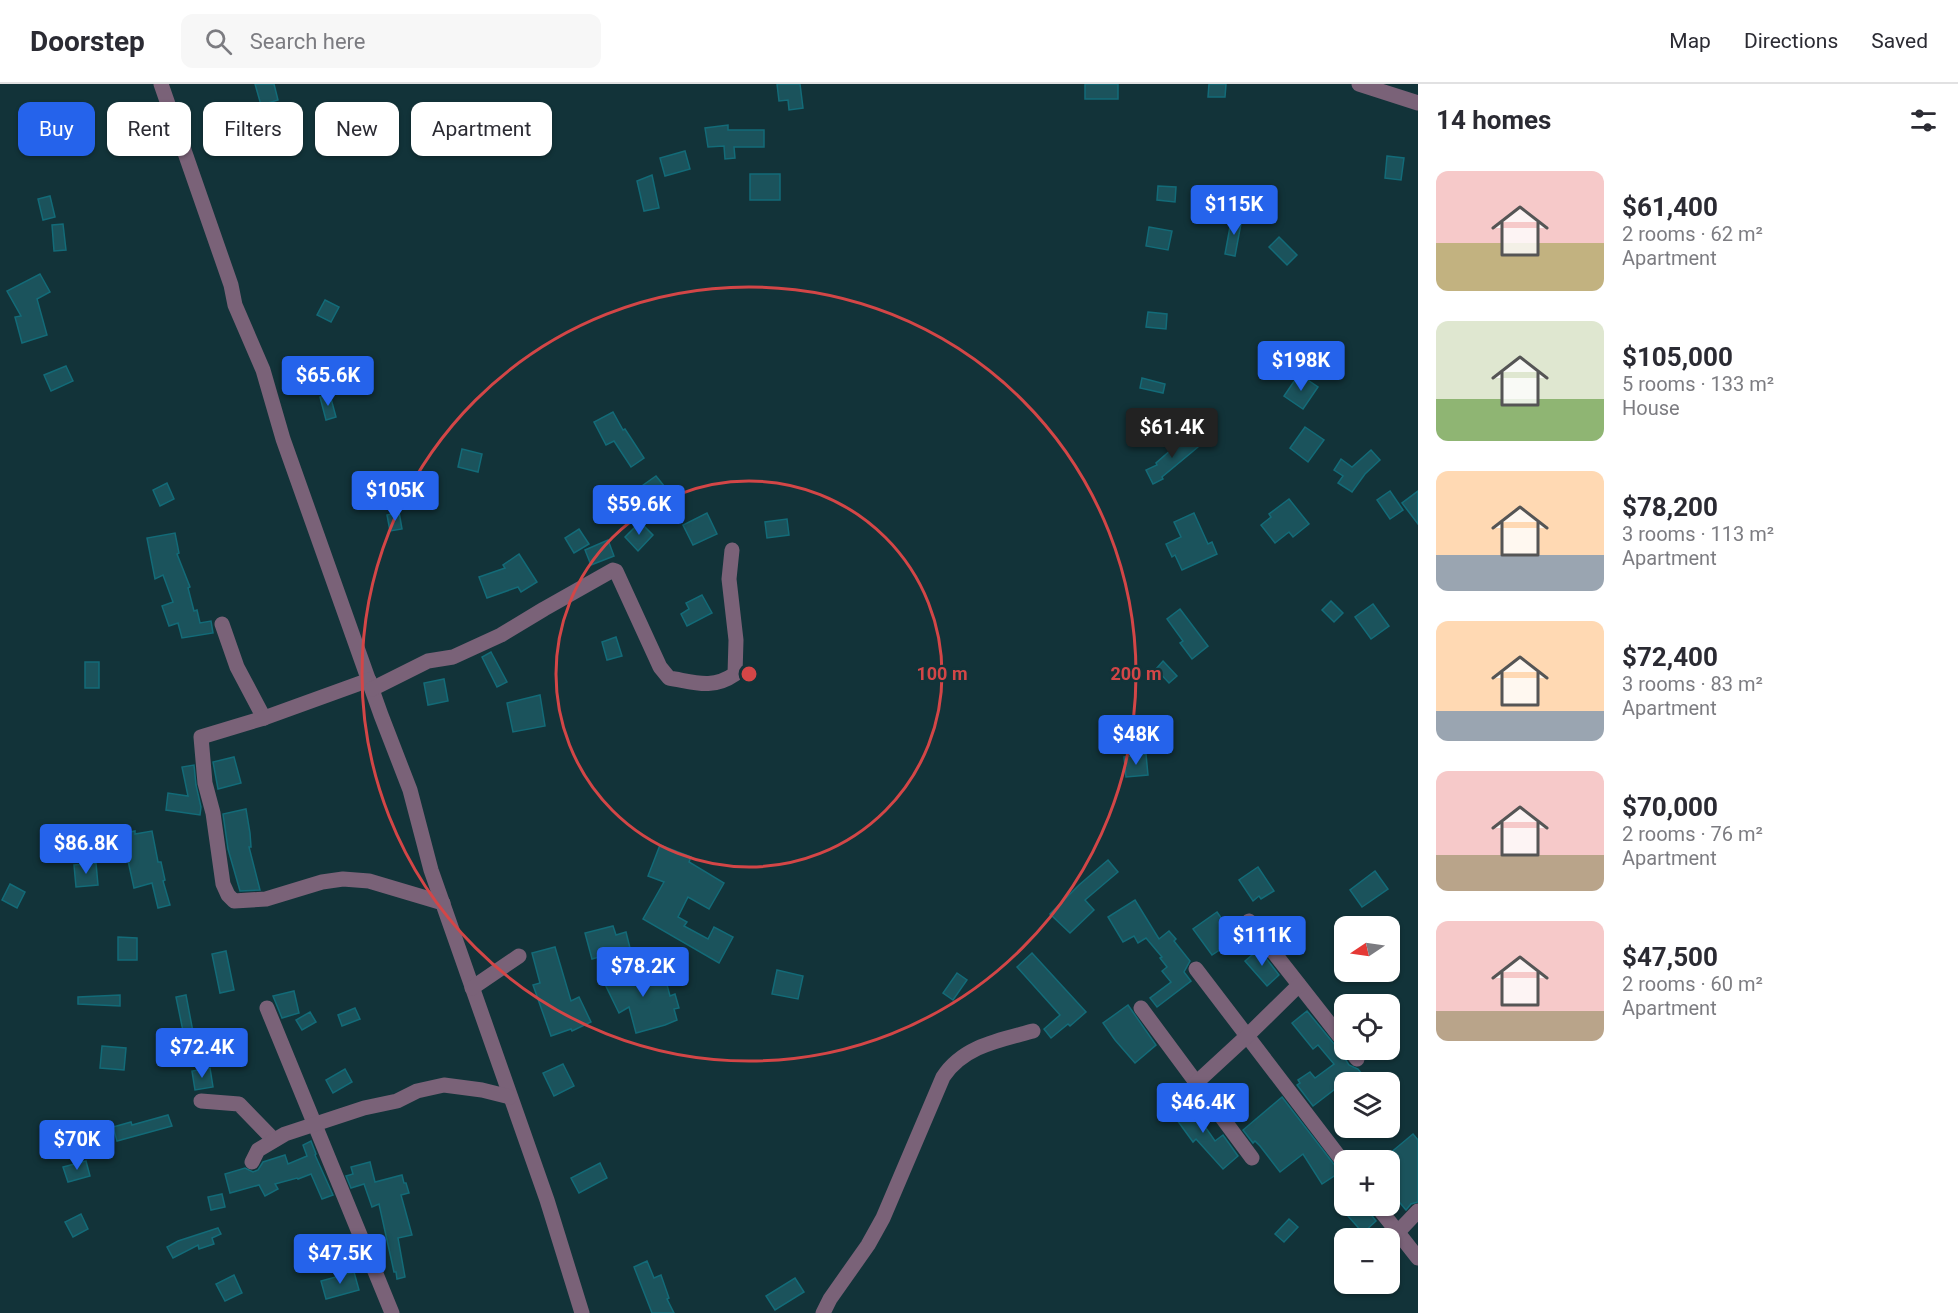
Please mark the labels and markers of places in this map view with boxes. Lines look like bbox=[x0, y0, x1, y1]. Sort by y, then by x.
pin: $115K bbox=[1192, 185, 1276, 236]
pin: $198K bbox=[1259, 341, 1343, 392]
pin: $65.6K bbox=[279, 356, 377, 407]
pin: $61.4K bbox=[1123, 408, 1221, 459]
pin: $105K bbox=[353, 471, 437, 522]
pin: $59.6K bbox=[590, 485, 688, 536]
centre of rings bbox=[739, 664, 759, 684]
pin: $48K bbox=[1100, 715, 1172, 766]
pin: $86.8K bbox=[37, 824, 135, 875]
pin: $111K bbox=[1220, 916, 1304, 967]
pin: $78.2K bbox=[594, 947, 692, 998]
pin: $72.4K bbox=[153, 1028, 251, 1079]
pin: $46.4K bbox=[1154, 1083, 1252, 1134]
pin: $70K bbox=[41, 1120, 113, 1171]
pin: $47.5K bbox=[291, 1234, 389, 1285]

